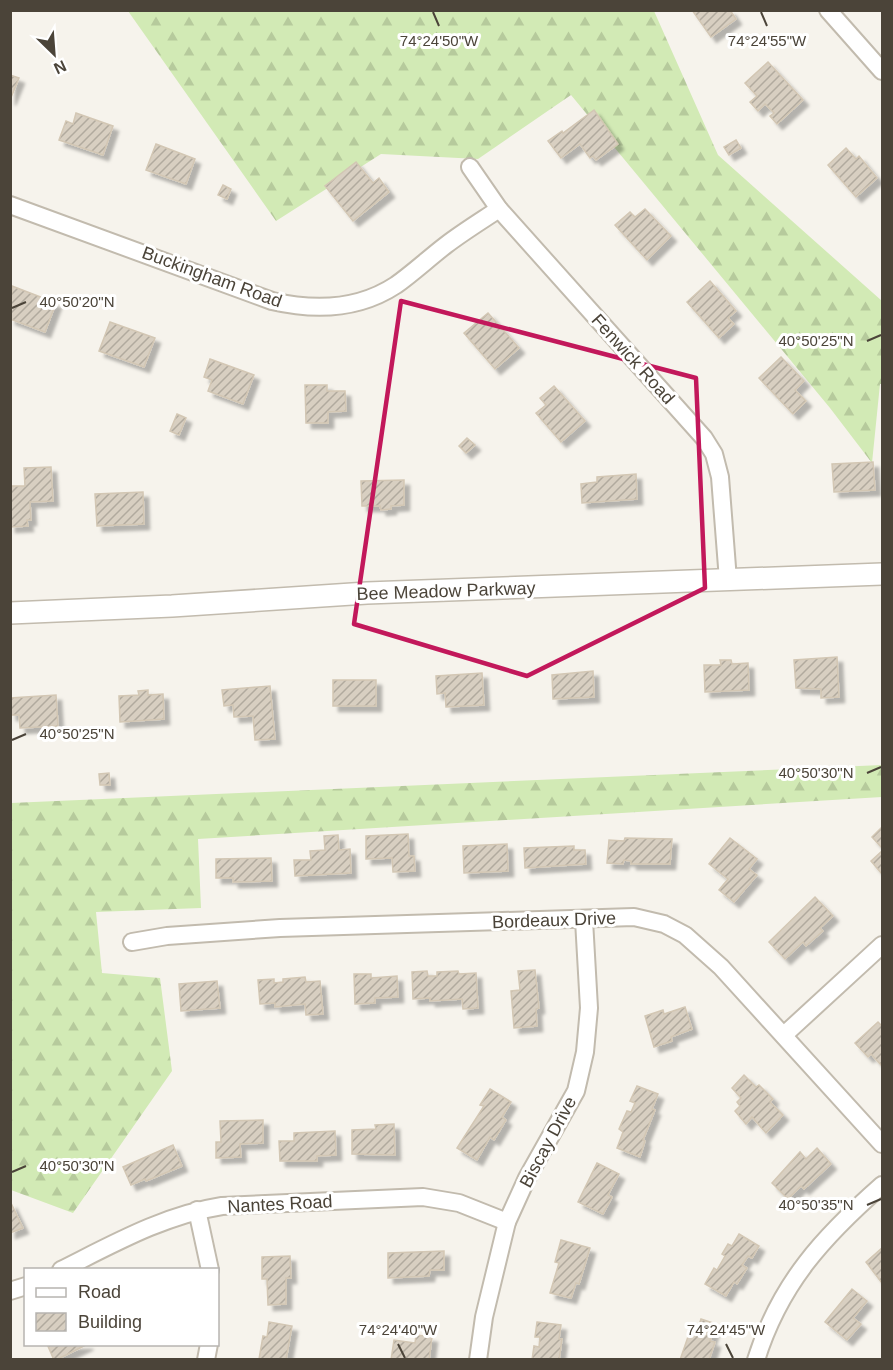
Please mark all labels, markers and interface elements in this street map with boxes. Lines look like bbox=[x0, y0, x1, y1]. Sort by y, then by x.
north arrow bbox=[24, 24, 84, 84]
text: 74°24'50"W bbox=[400, 32, 479, 49]
text: 74°24'55"W bbox=[728, 32, 807, 49]
text: N bbox=[51, 57, 69, 77]
street label: Buckingham Road bbox=[139, 242, 285, 312]
text: 40°50'20"N bbox=[39, 293, 115, 310]
street label: Fenwick Road bbox=[587, 310, 679, 408]
text: 40°50'25"N bbox=[778, 332, 854, 349]
street label: Bee Meadow Parkway bbox=[356, 578, 536, 604]
text: 40°50'25"N bbox=[39, 725, 115, 742]
text: 40°50'30"N bbox=[778, 764, 854, 781]
street label: Bordeaux Drive bbox=[492, 908, 616, 932]
street label: Biscay Drive bbox=[516, 1093, 580, 1191]
text: 40°50'30"N bbox=[39, 1157, 115, 1174]
street label: Nantes Road bbox=[227, 1191, 333, 1217]
text: 40°50'35"N bbox=[778, 1196, 854, 1213]
legend bbox=[24, 1268, 219, 1346]
text: Road bbox=[78, 1282, 121, 1302]
text: Building bbox=[78, 1312, 142, 1332]
text: 74°24'40"W bbox=[359, 1321, 438, 1338]
text: 74°24'45"W bbox=[687, 1321, 766, 1338]

